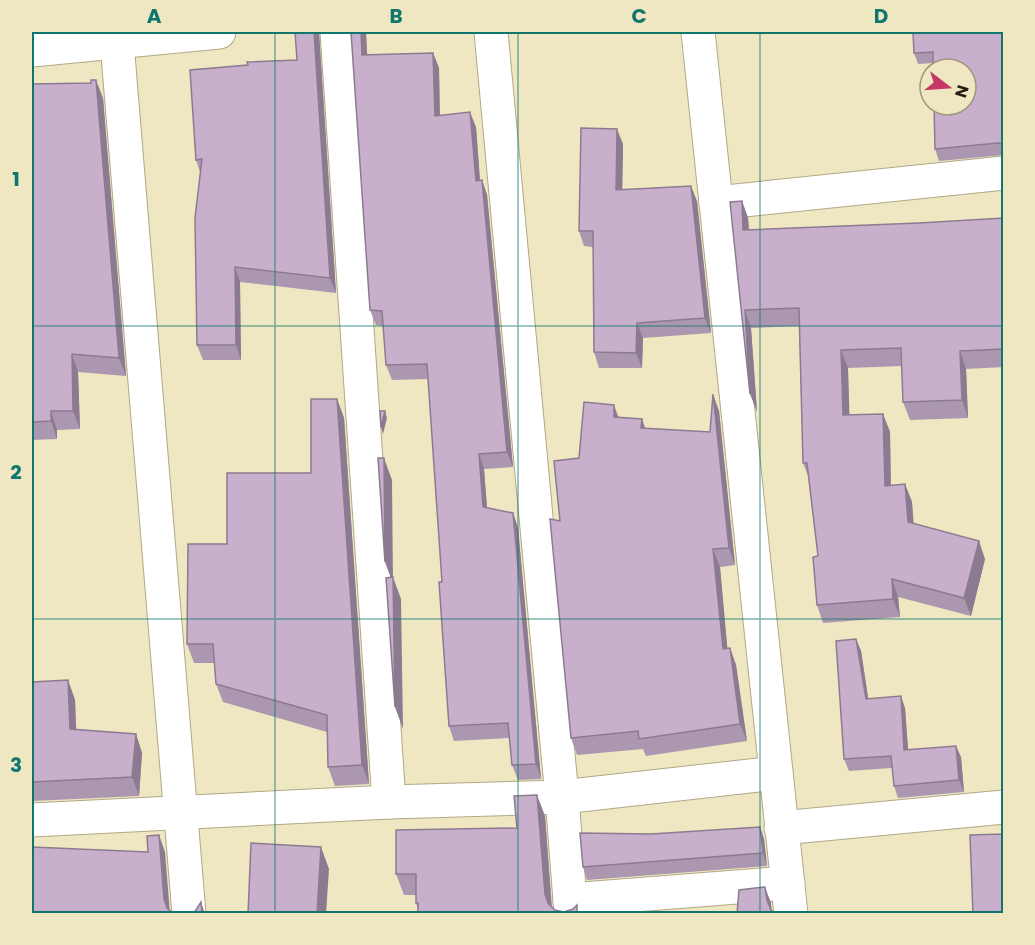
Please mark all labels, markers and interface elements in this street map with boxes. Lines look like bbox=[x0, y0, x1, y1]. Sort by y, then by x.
text: A bbox=[147, 2, 162, 30]
text: B bbox=[389, 2, 403, 30]
text: C bbox=[631, 2, 647, 30]
text: D bbox=[874, 2, 888, 30]
north arrow bbox=[918, 57, 978, 117]
text: N bbox=[949, 82, 975, 100]
text: 1 bbox=[12, 165, 20, 193]
text: 2 bbox=[10, 458, 22, 486]
text: 3 bbox=[10, 751, 22, 779]

